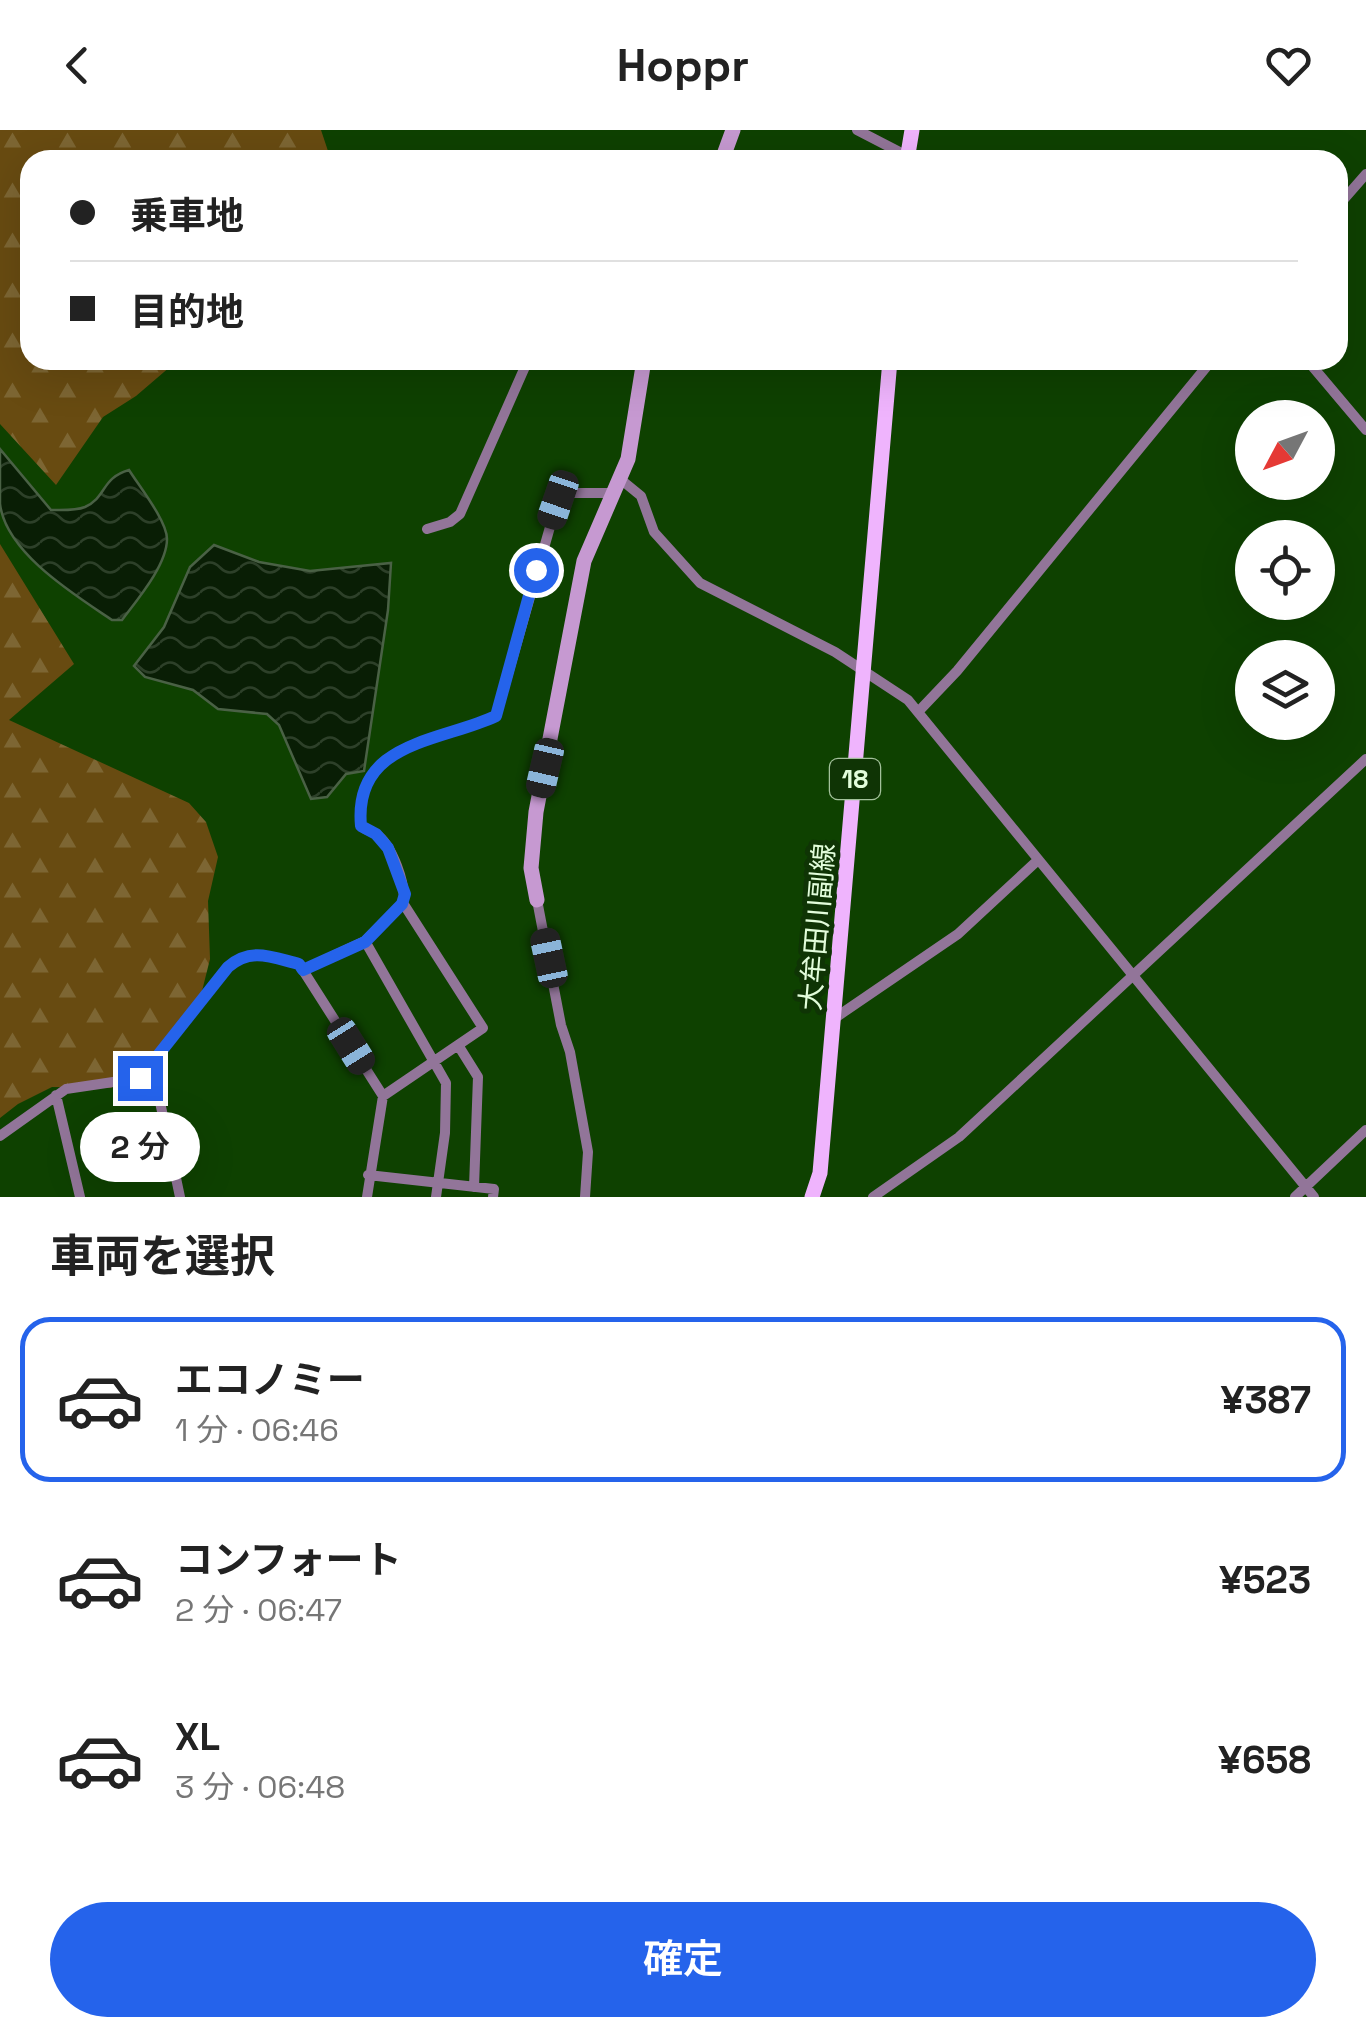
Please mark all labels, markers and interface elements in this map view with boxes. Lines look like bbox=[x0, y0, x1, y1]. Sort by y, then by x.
text: Hoppr bbox=[617, 37, 749, 94]
icon: back bbox=[50, 38, 105, 93]
icon: heart bbox=[1261, 38, 1316, 93]
text: 乗車地 bbox=[130, 192, 244, 240]
text: 目的地 bbox=[130, 288, 244, 336]
north arrow bbox=[1235, 400, 1335, 500]
map controls bbox=[1235, 400, 1335, 740]
car bbox=[534, 467, 582, 533]
button: locate bbox=[1235, 520, 1335, 620]
route start bbox=[514, 548, 559, 593]
button: layers bbox=[1235, 640, 1335, 740]
car bbox=[524, 735, 566, 801]
road number: 18 bbox=[830, 759, 880, 799]
street label: 大牟田川副線 bbox=[792, 842, 842, 1012]
car bbox=[528, 926, 570, 990]
car bbox=[322, 1013, 380, 1079]
route end bbox=[118, 1056, 163, 1101]
callout: 2 分 bbox=[80, 1113, 200, 1183]
text: 2 分 bbox=[110, 1127, 170, 1167]
text: 車両を選択 bbox=[50, 1228, 275, 1285]
icon: car bbox=[55, 1355, 145, 1445]
text: エコノミー bbox=[175, 1356, 365, 1404]
text: ¥387 bbox=[1221, 1376, 1311, 1424]
text: 1 分 · 06:46 bbox=[175, 1410, 339, 1450]
icon: car bbox=[55, 1535, 145, 1625]
text: コンフォート bbox=[175, 1536, 402, 1584]
text: ¥523 bbox=[1219, 1556, 1311, 1604]
text: 2 分 · 06:47 bbox=[175, 1590, 342, 1630]
text: XL bbox=[175, 1713, 220, 1761]
icon: car bbox=[55, 1715, 145, 1805]
text: ¥658 bbox=[1218, 1736, 1311, 1784]
text: 3 分 · 06:48 bbox=[175, 1767, 345, 1807]
button: 確定 bbox=[50, 1902, 1316, 2017]

